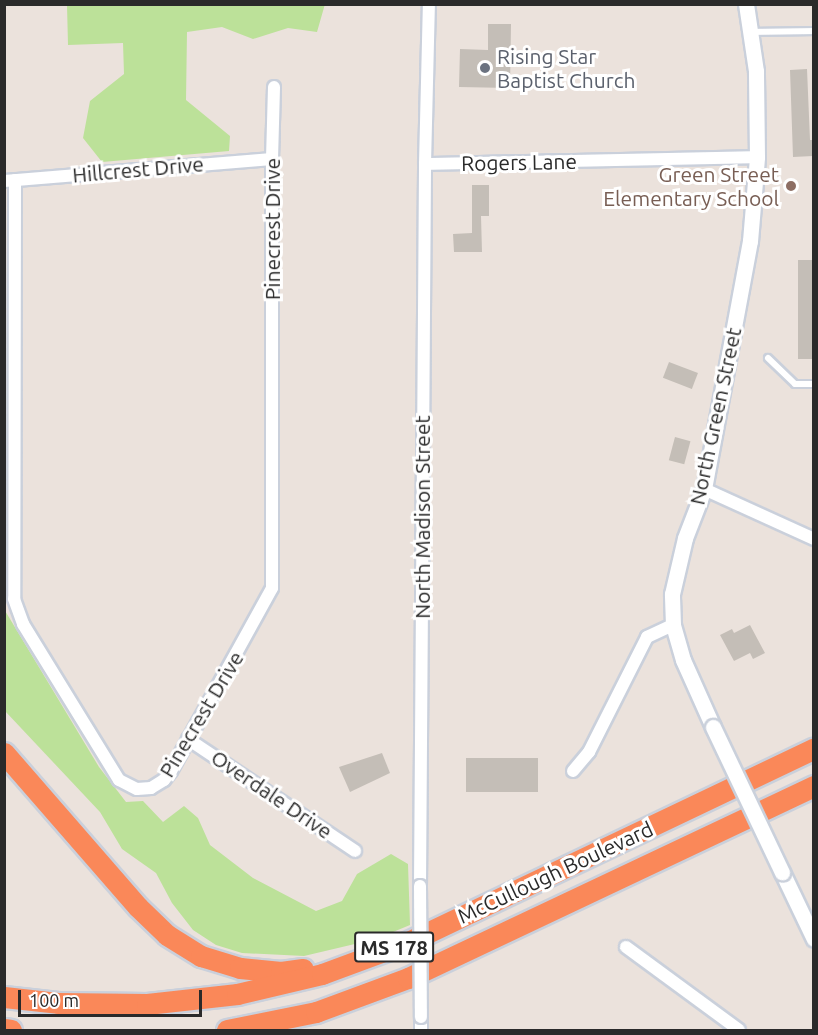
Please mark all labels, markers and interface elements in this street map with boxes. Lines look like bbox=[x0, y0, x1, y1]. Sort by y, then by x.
place label: Rising Star Baptist Church bbox=[497, 43, 635, 93]
marker: Rising Star Baptist Church bbox=[478, 61, 492, 75]
street label: Rogers Lane bbox=[461, 148, 577, 176]
street label: Hillcrest Drive bbox=[71, 151, 205, 187]
street label: Pinecrest Drive bbox=[259, 158, 285, 300]
place label: Green Street Elementary School bbox=[603, 161, 779, 211]
marker: Green Street Elementary School bbox=[784, 179, 798, 193]
street label: North Green Street bbox=[684, 325, 746, 507]
street label: North Madison Street bbox=[409, 415, 435, 619]
street label: Pinecrest Drive bbox=[154, 646, 248, 782]
street label: Overdale Drive bbox=[207, 744, 337, 844]
street label: McCullough Boulevard bbox=[453, 816, 657, 928]
road number: MS 178 bbox=[354, 930, 434, 964]
scale bar bbox=[21, 978, 206, 1016]
text: 100 m bbox=[29, 990, 79, 1010]

